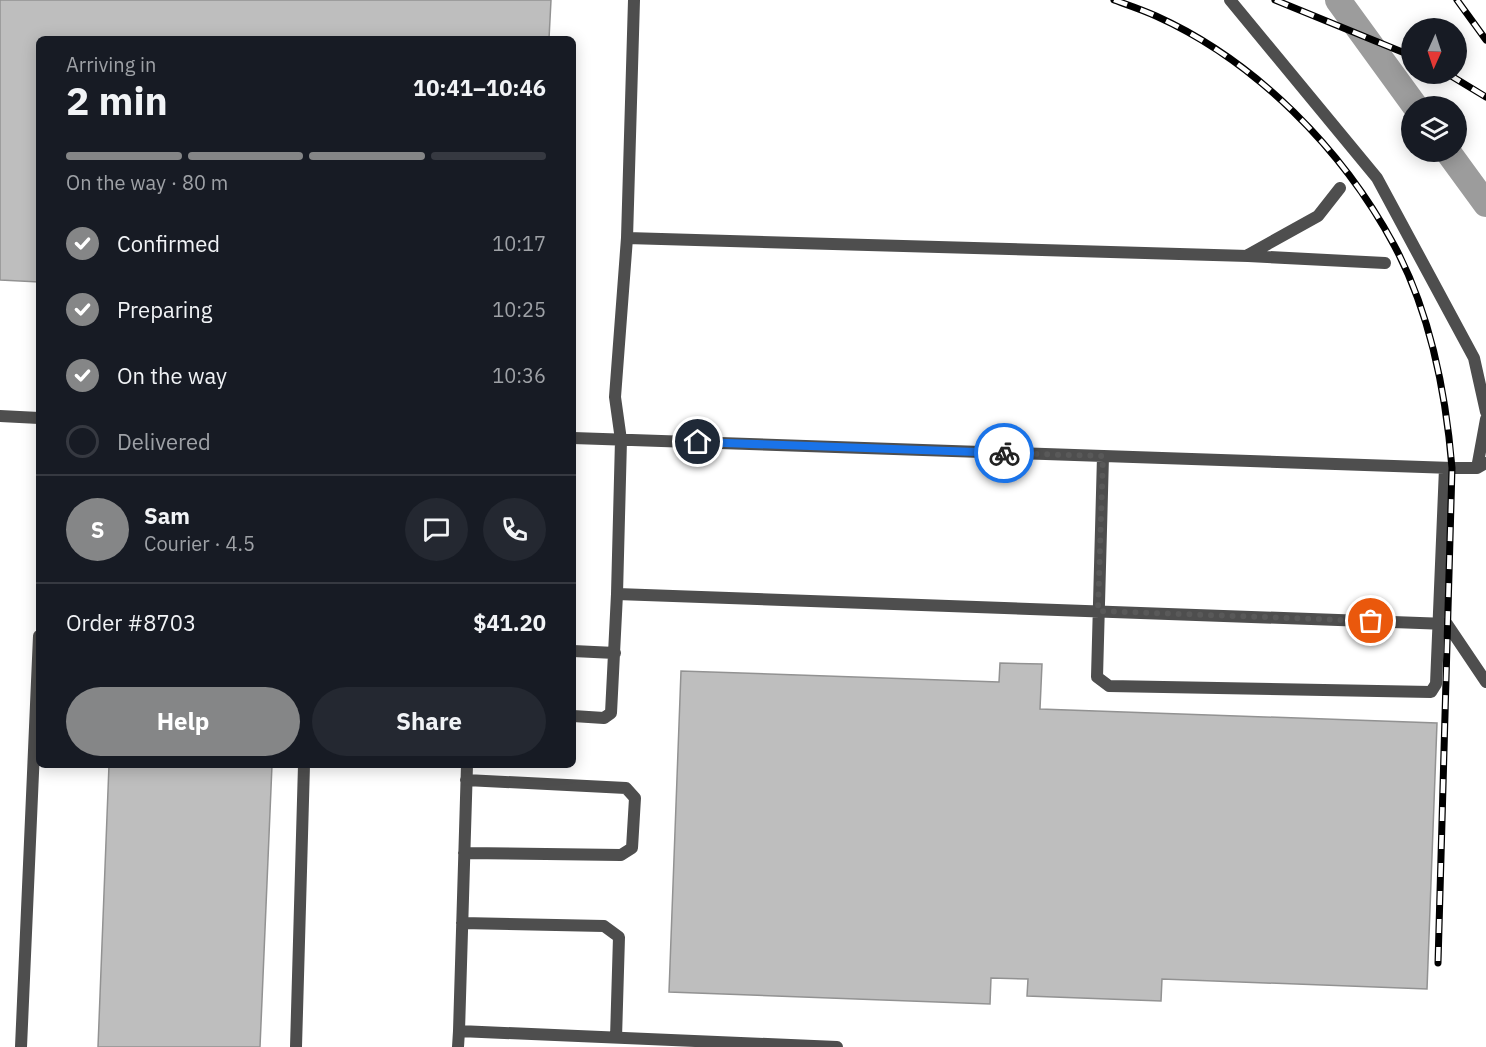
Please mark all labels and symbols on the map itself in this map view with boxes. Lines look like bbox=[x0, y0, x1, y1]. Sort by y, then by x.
north arrow bbox=[1401, 18, 1467, 84]
pin bbox=[672, 416, 723, 467]
courier bbox=[974, 423, 1034, 483]
pin bbox=[1345, 595, 1396, 646]

